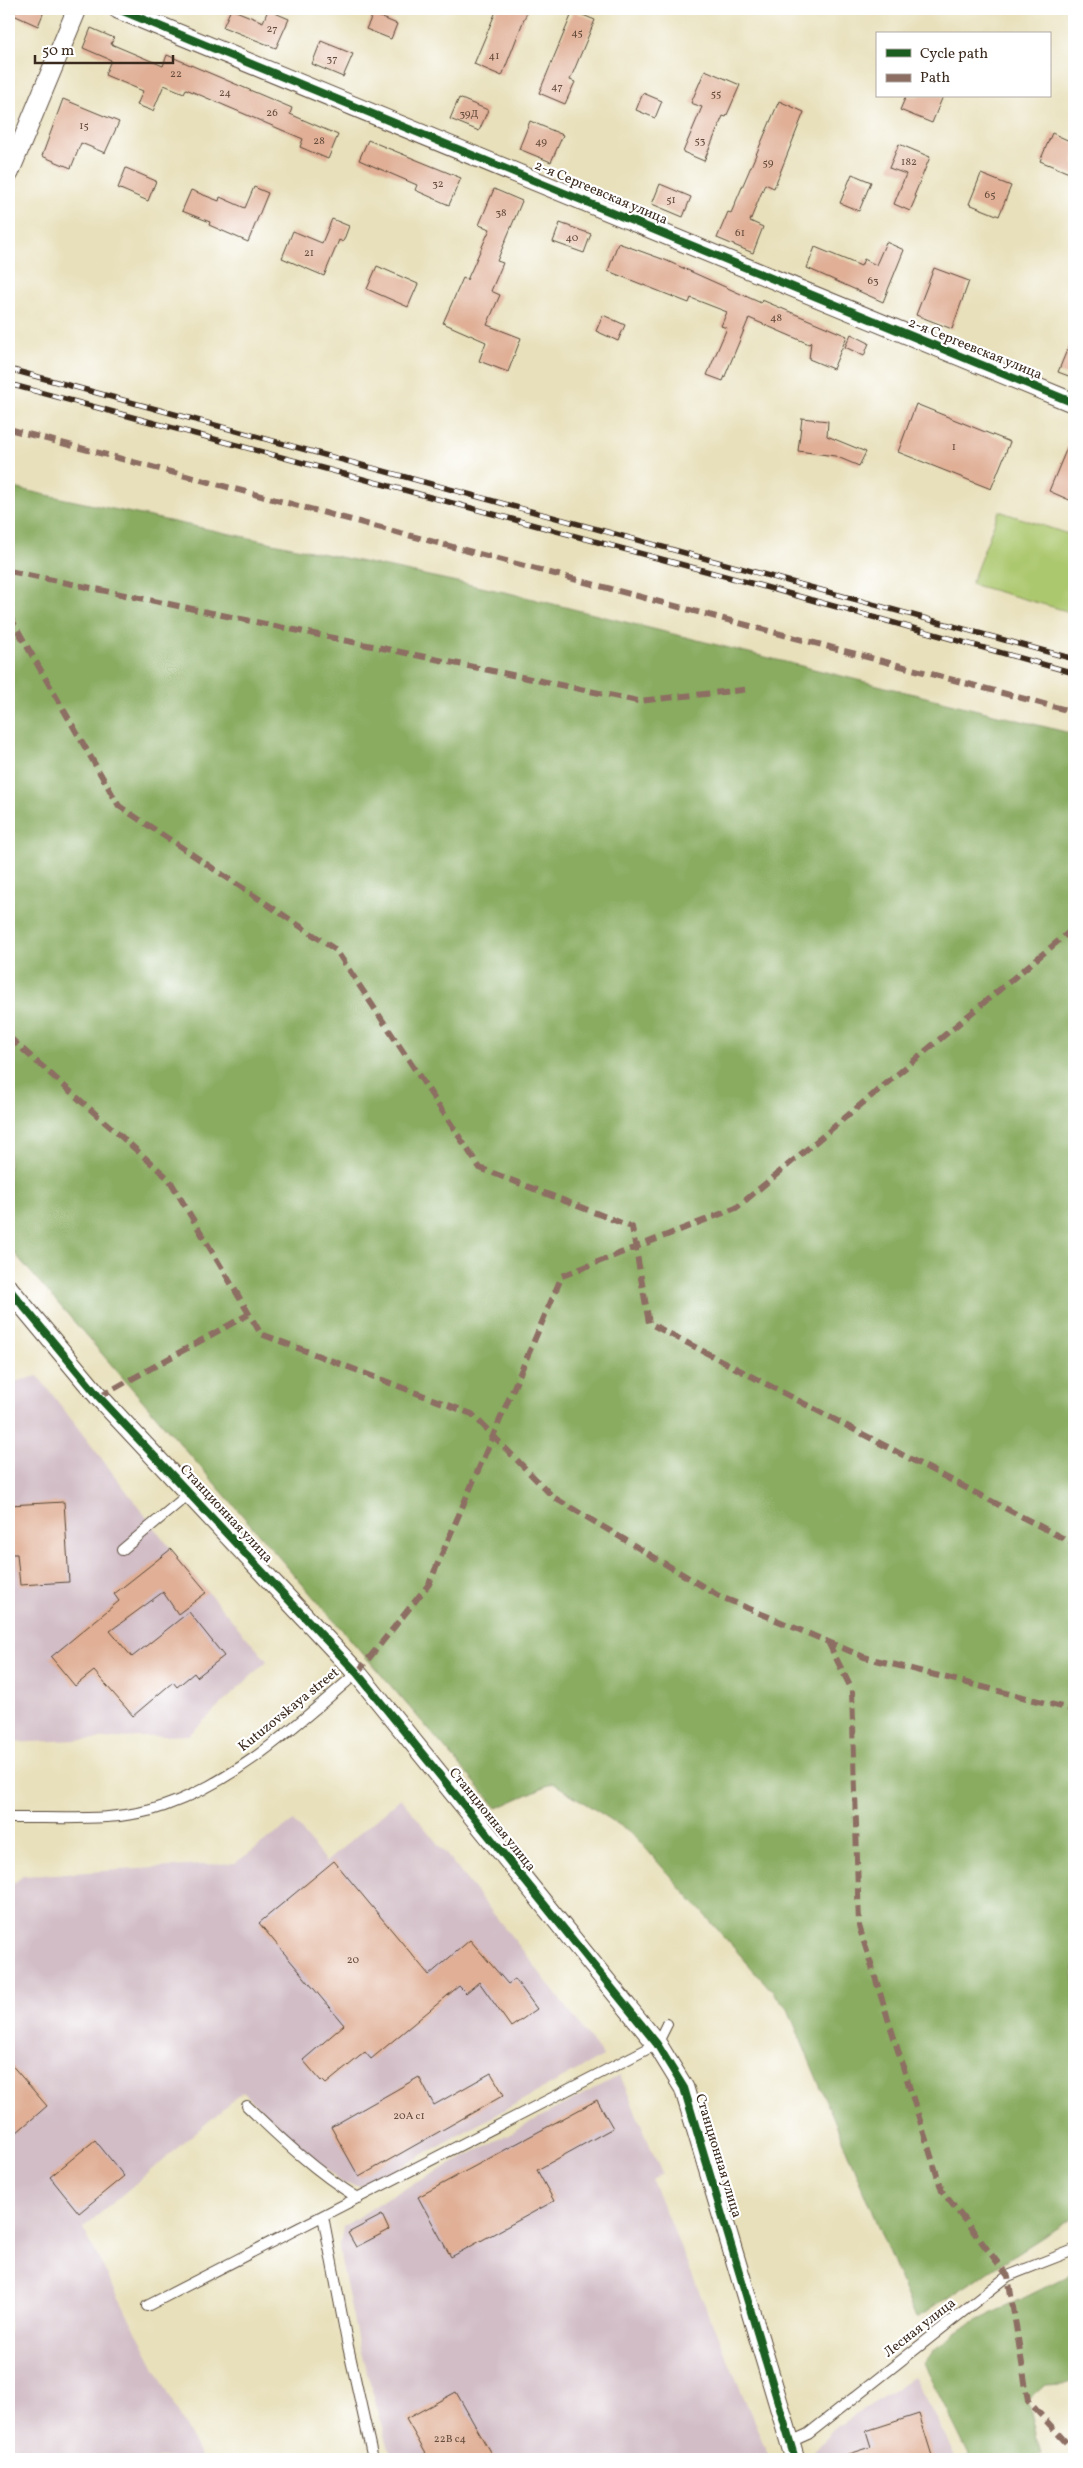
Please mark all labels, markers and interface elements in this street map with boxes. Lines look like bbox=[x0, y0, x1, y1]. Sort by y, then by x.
house number: 27 bbox=[267, 22, 277, 37]
house number: 45 bbox=[571, 26, 583, 41]
scale bar bbox=[35, 32, 172, 64]
legend bbox=[876, 32, 1050, 98]
text: 50 m bbox=[42, 41, 74, 62]
text: Cycle path bbox=[920, 44, 988, 65]
house number: 41 bbox=[489, 49, 499, 64]
house number: 37 bbox=[327, 52, 337, 67]
house number: 22 bbox=[170, 67, 182, 82]
text: Path bbox=[920, 68, 950, 89]
house number: 47 bbox=[551, 80, 563, 95]
house number: 24 bbox=[219, 86, 231, 101]
house number: 55 bbox=[711, 87, 721, 102]
house number: 26 bbox=[266, 106, 278, 121]
house number: 39Д bbox=[459, 107, 479, 122]
house number: 15 bbox=[79, 119, 89, 134]
house number: 28 bbox=[313, 134, 325, 149]
house number: 53 bbox=[695, 134, 706, 149]
house number: 49 bbox=[535, 135, 547, 150]
house number: 182 bbox=[901, 155, 917, 170]
street label: 2-я Сергеевская улица bbox=[531, 156, 671, 230]
house number: 59 bbox=[763, 156, 774, 171]
house number: 32 bbox=[432, 177, 444, 192]
house number: 65 bbox=[985, 188, 995, 203]
house number: 51 bbox=[666, 193, 676, 208]
house number: 38 bbox=[495, 206, 507, 221]
house number: 61 bbox=[735, 226, 745, 241]
house number: 40 bbox=[566, 231, 579, 246]
house number: 21 bbox=[304, 246, 314, 261]
house number: 63 bbox=[867, 274, 879, 289]
house number: 48 bbox=[770, 311, 782, 326]
street label: 2-я Сергеевская улица bbox=[905, 313, 1045, 385]
house number: 1 bbox=[952, 440, 956, 455]
street label: Станционная улица bbox=[175, 1461, 277, 1567]
street label: Kutuzovskaya street bbox=[235, 1663, 343, 1757]
street label: Станционная улица bbox=[444, 1764, 540, 1876]
house number: 20 bbox=[347, 1953, 360, 1968]
street label: Станционная улица bbox=[690, 2092, 746, 2220]
house number: 20А с1 bbox=[393, 2109, 425, 2124]
street label: Лесная улица bbox=[880, 2294, 960, 2362]
house number: 22В с4 bbox=[434, 2432, 467, 2447]

